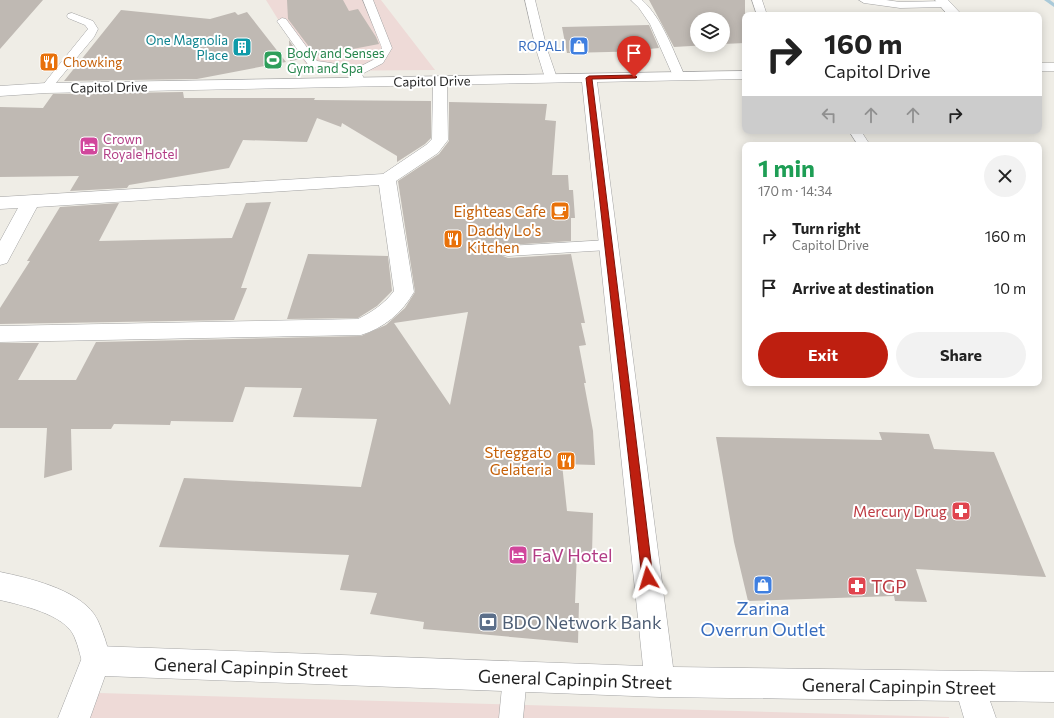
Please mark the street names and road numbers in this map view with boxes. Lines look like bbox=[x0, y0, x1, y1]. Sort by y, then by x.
street label: Capitol Drive bbox=[393, 72, 471, 90]
street label: Capitol Drive bbox=[70, 78, 148, 96]
street label: General Capinpin Street bbox=[154, 653, 348, 681]
street label: General Capinpin Street bbox=[478, 665, 672, 693]
street label: General Capinpin Street bbox=[802, 673, 996, 699]

